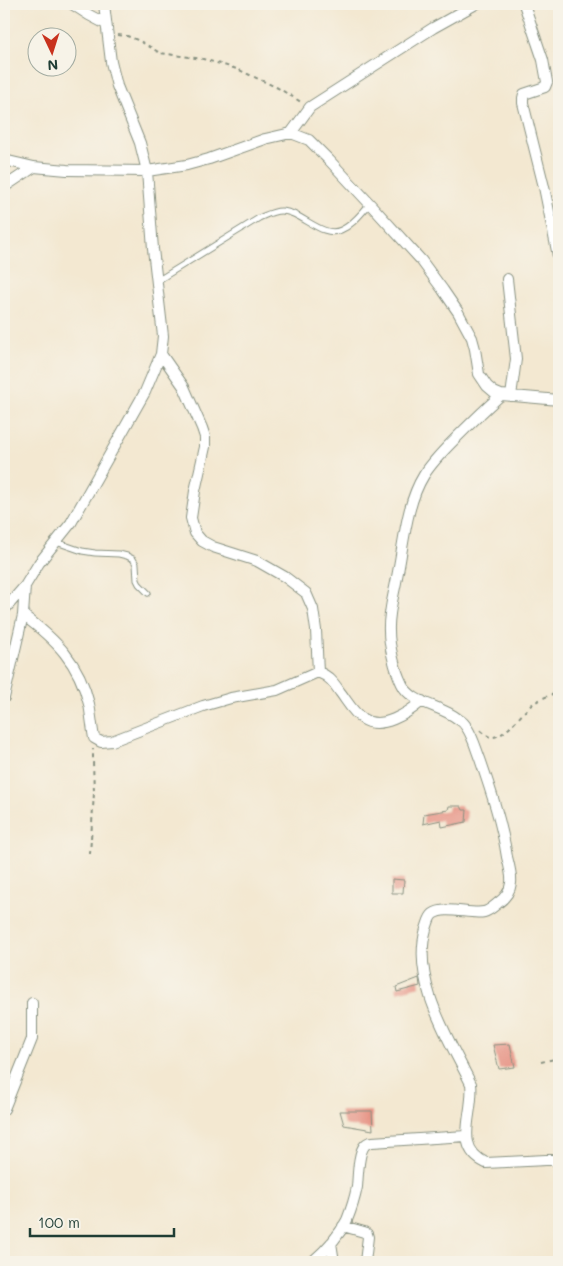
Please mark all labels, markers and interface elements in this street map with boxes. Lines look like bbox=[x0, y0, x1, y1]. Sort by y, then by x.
north arrow bbox=[28, 28, 78, 78]
text: N bbox=[47, 56, 59, 75]
scale bar bbox=[30, 1206, 174, 1238]
text: 100 m bbox=[38, 1212, 80, 1232]

